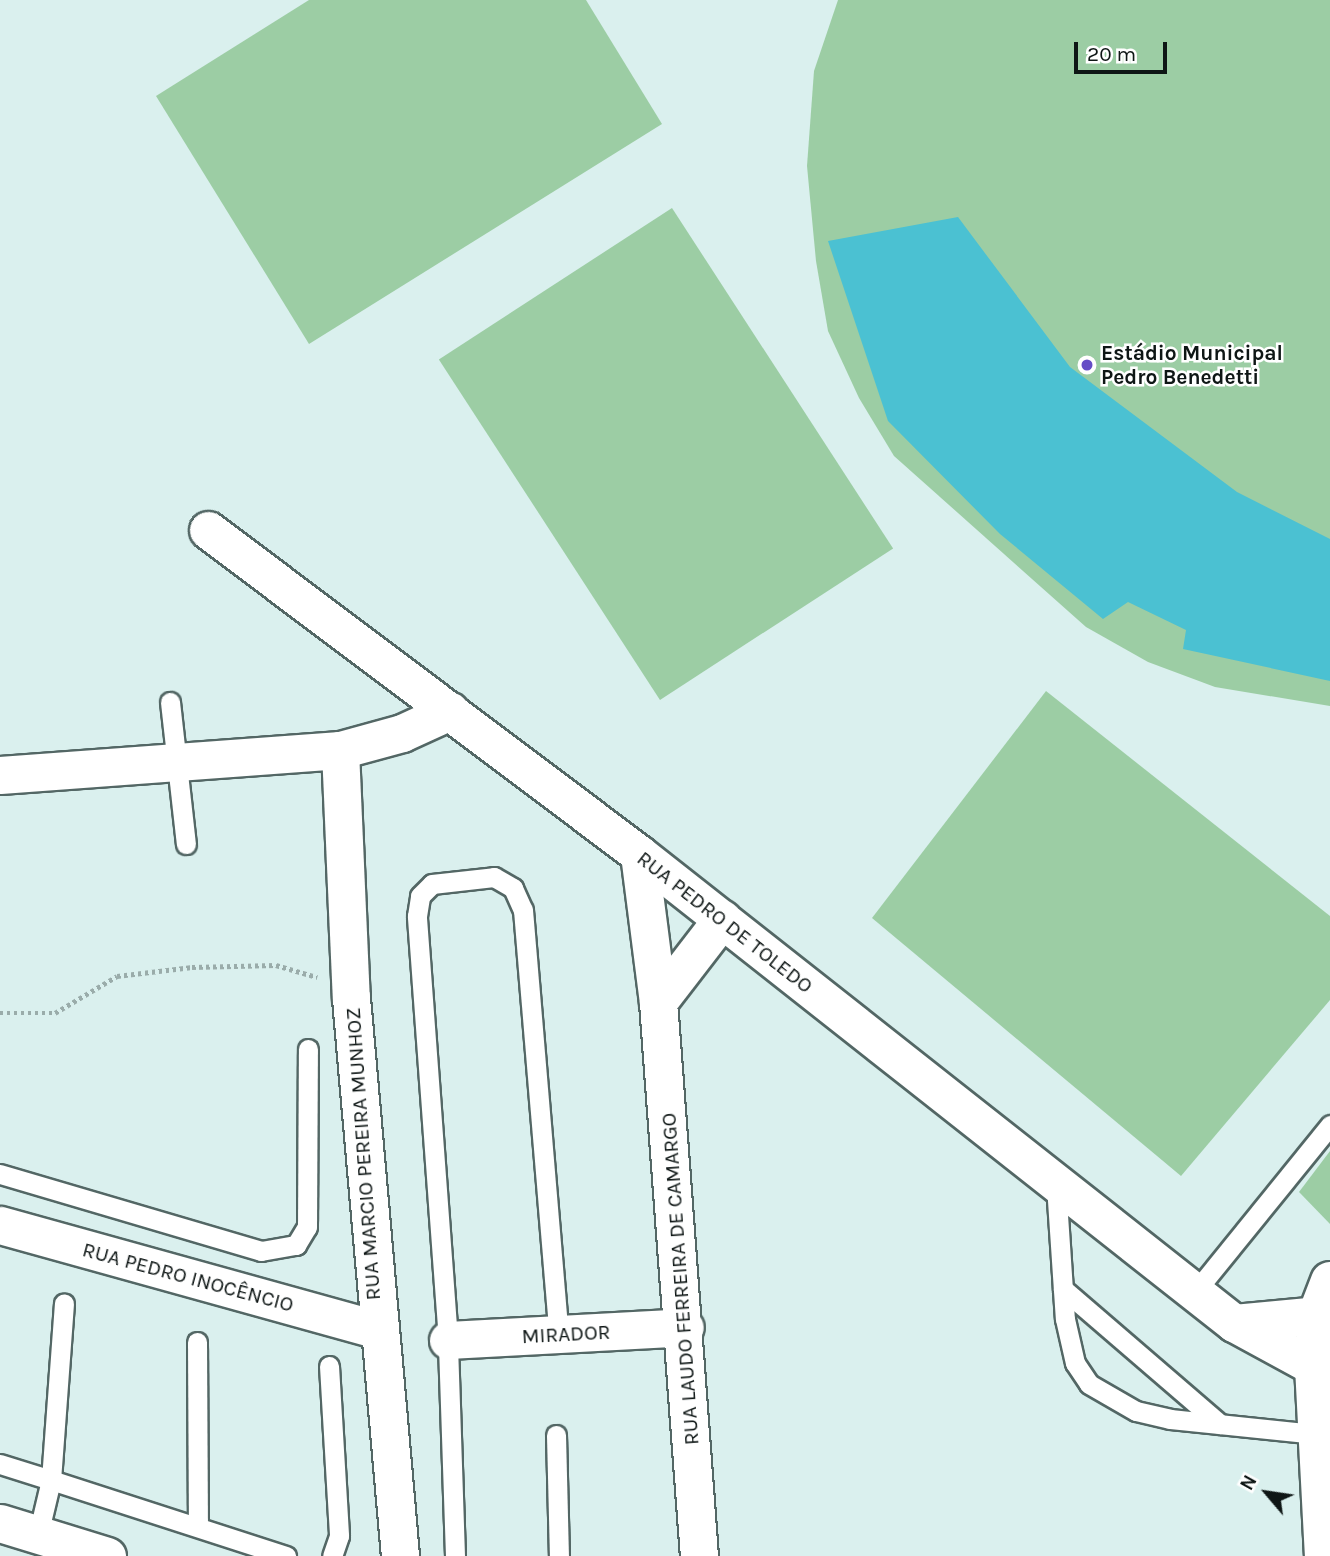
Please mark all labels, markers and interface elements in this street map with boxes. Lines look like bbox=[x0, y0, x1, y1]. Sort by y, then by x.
scale bar bbox=[1078, 28, 1171, 72]
text: 20 m bbox=[1087, 42, 1136, 66]
place label: Estádio Municipal Pedro Benedetti bbox=[1101, 340, 1283, 390]
marker: Estádio Municipal Pedro Benedetti bbox=[1079, 357, 1095, 373]
street label: RUA PEDRO DE TOLEDO bbox=[632, 846, 818, 998]
street label: RUA MARCIO PEREIRA MUNHOZ bbox=[340, 1007, 386, 1301]
street label: RUA LAUDO FERREIRA DE CAMARGO bbox=[656, 1112, 704, 1446]
street label: RUA PEDRO INOCÊNCIO bbox=[80, 1237, 296, 1317]
street label: MIRADOR bbox=[521, 1319, 611, 1349]
north arrow bbox=[1232, 1458, 1302, 1528]
text: N bbox=[1236, 1472, 1262, 1494]

